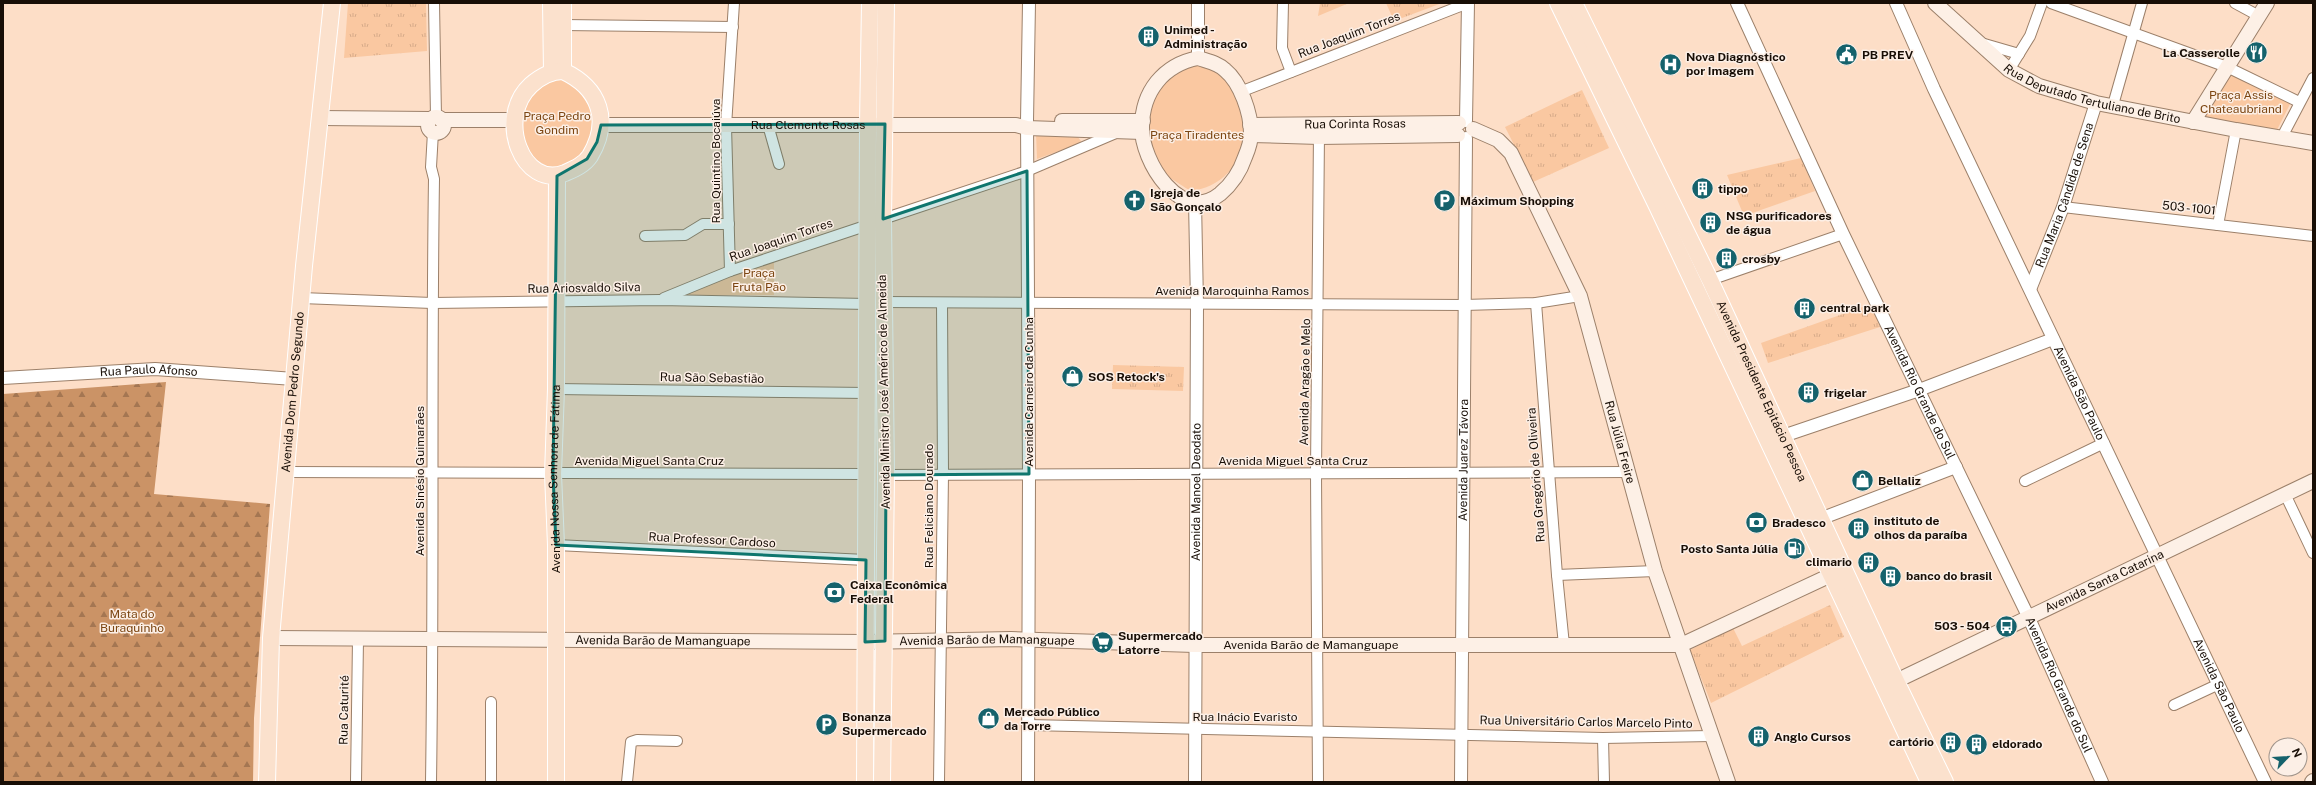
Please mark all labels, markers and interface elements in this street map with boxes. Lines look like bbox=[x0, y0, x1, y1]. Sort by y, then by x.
street label: Rua Joaquim Torres bbox=[1296, 9, 1402, 61]
place label: Unimed - Administração bbox=[1164, 23, 1247, 51]
building icon: Unimed - Administração bbox=[1136, 24, 1162, 50]
restaurant icon: La Casserolle bbox=[2243, 40, 2269, 66]
public building icon: PB PREV bbox=[1833, 42, 1859, 68]
place label: La Casserolle bbox=[2163, 46, 2240, 60]
place label: PB PREV bbox=[1862, 48, 1914, 62]
place label: Nova Diagnóstico por Imagem bbox=[1686, 50, 1786, 78]
hospital icon: Nova Diagnóstico por Imagem bbox=[1658, 51, 1684, 77]
street label: Rua Deputado Tertuliano de Brito bbox=[2000, 61, 2182, 126]
park label: Praça Assis Chateaubriand bbox=[2200, 88, 2282, 116]
street label: Rua Quintino Bocaiúva bbox=[709, 99, 723, 223]
park label: Praça Pedro Gondim bbox=[523, 109, 591, 137]
street label: Rua Corinta Rosas bbox=[1304, 117, 1406, 131]
street label: Rua Clemente Rosas bbox=[751, 118, 865, 132]
street label: Rua Maria Cândida de Sena bbox=[2033, 121, 2096, 270]
park label: Praça Tiradentes bbox=[1150, 128, 1244, 142]
building icon: tippo bbox=[1690, 176, 1716, 202]
place label: tippo bbox=[1718, 182, 1748, 196]
place label: Igreja de São Gonçalo bbox=[1150, 186, 1222, 214]
church icon: Igreja de São Gonçalo bbox=[1121, 187, 1147, 213]
parking icon: Máximum Shopping bbox=[1432, 188, 1458, 214]
place label: Máximum Shopping bbox=[1460, 194, 1575, 208]
street label: 503 - 1001 bbox=[2161, 198, 2217, 218]
place label: NSG purificadores de água bbox=[1726, 209, 1832, 237]
building icon: NSG purificadores de água bbox=[1697, 210, 1723, 236]
street label: Rua Joaquim Torres bbox=[728, 216, 834, 264]
building icon: crosby bbox=[1714, 246, 1740, 272]
place label: crosby bbox=[1742, 252, 1781, 266]
park label: Praça Fruta Pão bbox=[732, 266, 786, 294]
street label: Avenida Ministro José Américo de Almeida bbox=[875, 275, 893, 509]
street label: Rua Ariosvaldo Silva bbox=[527, 280, 641, 296]
street label: Avenida Maroquinha Ramos bbox=[1155, 284, 1309, 298]
building icon: central park bbox=[1791, 295, 1817, 321]
street label: Avenida Presidente Epitácio Pessoa bbox=[1714, 298, 1809, 484]
place label: central park bbox=[1820, 301, 1890, 315]
street label: Avenida Dom Pedro Segundo bbox=[279, 311, 307, 473]
street label: Avenida Carneiro da Cunha bbox=[1022, 317, 1036, 467]
street label: Avenida Aragão e Melo bbox=[1297, 318, 1313, 446]
street label: Avenida Rio Grande do Sul bbox=[1881, 323, 1958, 462]
street label: Avenida São Paulo bbox=[2051, 344, 2108, 443]
street label: Rua Paulo Afonso bbox=[99, 362, 198, 379]
shop icon: SOS Retock's bbox=[1060, 364, 1086, 390]
street label: Rua São Sebastião bbox=[660, 370, 764, 386]
place label: SOS Retock's bbox=[1088, 370, 1165, 384]
building icon: frigelar bbox=[1796, 380, 1822, 406]
street label: Avenida Nossa Senhora de Fátima bbox=[546, 385, 563, 574]
place label: frigelar bbox=[1824, 386, 1867, 400]
street label: Avenida Juarez Távora bbox=[1456, 399, 1471, 521]
street label: Rua Júlia Freire bbox=[1602, 399, 1638, 485]
street label: Avenida Sinésio Guimarães bbox=[413, 406, 427, 556]
street label: Rua Gregório de Oliveira bbox=[1524, 407, 1548, 543]
street label: Avenida Manoel Deodato bbox=[1189, 423, 1204, 561]
street label: Rua Feliciano Dourado bbox=[922, 443, 936, 568]
street label: Avenida Miguel Santa Cruz bbox=[574, 454, 724, 468]
street label: Avenida Miguel Santa Cruz bbox=[1218, 454, 1368, 468]
shop icon: Bellaliz bbox=[1850, 468, 1876, 494]
place label: Bellaliz bbox=[1878, 474, 1921, 488]
bank icon: Bradesco bbox=[1743, 510, 1769, 536]
place label: instituto de olhos da paraíba bbox=[1874, 514, 1968, 542]
building icon: instituto de olhos da paraíba bbox=[1845, 515, 1871, 541]
place label: Bradesco bbox=[1772, 516, 1826, 530]
street label: Rua Professor Cardoso bbox=[648, 530, 776, 550]
fuel station icon: Posto Santa Júlia bbox=[1781, 536, 1807, 562]
place label: Posto Santa Júlia bbox=[1681, 542, 1778, 556]
street label: Avenida Santa Catarina bbox=[2043, 547, 2166, 616]
building icon: climario bbox=[1855, 549, 1881, 575]
place label: climario bbox=[1806, 555, 1852, 569]
building icon: banco do brasil bbox=[1878, 563, 1904, 589]
place label: banco do brasil bbox=[1906, 569, 1993, 583]
place label: Caixa Econômica Federal bbox=[850, 578, 947, 606]
bank icon: Caixa Econômica Federal bbox=[821, 579, 847, 605]
park label: Mata do Buraquinho bbox=[100, 607, 164, 635]
bus stop icon: 503 - 504 bbox=[1993, 613, 2019, 639]
street label: Avenida Rio Grande do Sul bbox=[2022, 615, 2095, 755]
place label: 503 - 504 bbox=[1934, 619, 1990, 633]
place label: Supermercado Latorre bbox=[1118, 629, 1203, 657]
supermarket icon: Supermercado Latorre bbox=[1090, 630, 1116, 656]
street label: Avenida Barão de Mamanguape bbox=[899, 632, 1075, 648]
street label: Avenida Barão de Mamanguape bbox=[575, 633, 751, 648]
street label: Avenida São Paulo bbox=[2190, 636, 2247, 735]
street label: Avenida Barão de Mamanguape bbox=[1223, 638, 1399, 652]
street label: Rua Caturité bbox=[336, 675, 352, 745]
place label: Mercado Público da Torre bbox=[1004, 705, 1100, 733]
shop icon: Mercado Público da Torre bbox=[975, 706, 1001, 732]
place label: Bonanza Supermercado bbox=[842, 710, 927, 738]
street label: Rua Inácio Evaristo bbox=[1192, 710, 1298, 724]
parking icon: Bonanza Supermercado bbox=[814, 711, 840, 737]
street label: Rua Universitário Carlos Marcelo Pinto bbox=[1479, 713, 1693, 731]
building icon: Anglo Cursos bbox=[1745, 724, 1771, 750]
building icon: cartório bbox=[1937, 729, 1963, 755]
place label: Anglo Cursos bbox=[1774, 730, 1851, 744]
building icon: eldorado bbox=[1964, 731, 1990, 757]
place label: cartório bbox=[1889, 735, 1934, 749]
place label: eldorado bbox=[1992, 737, 2043, 751]
north arrow bbox=[2268, 737, 2308, 777]
text: N bbox=[2290, 746, 2304, 759]

